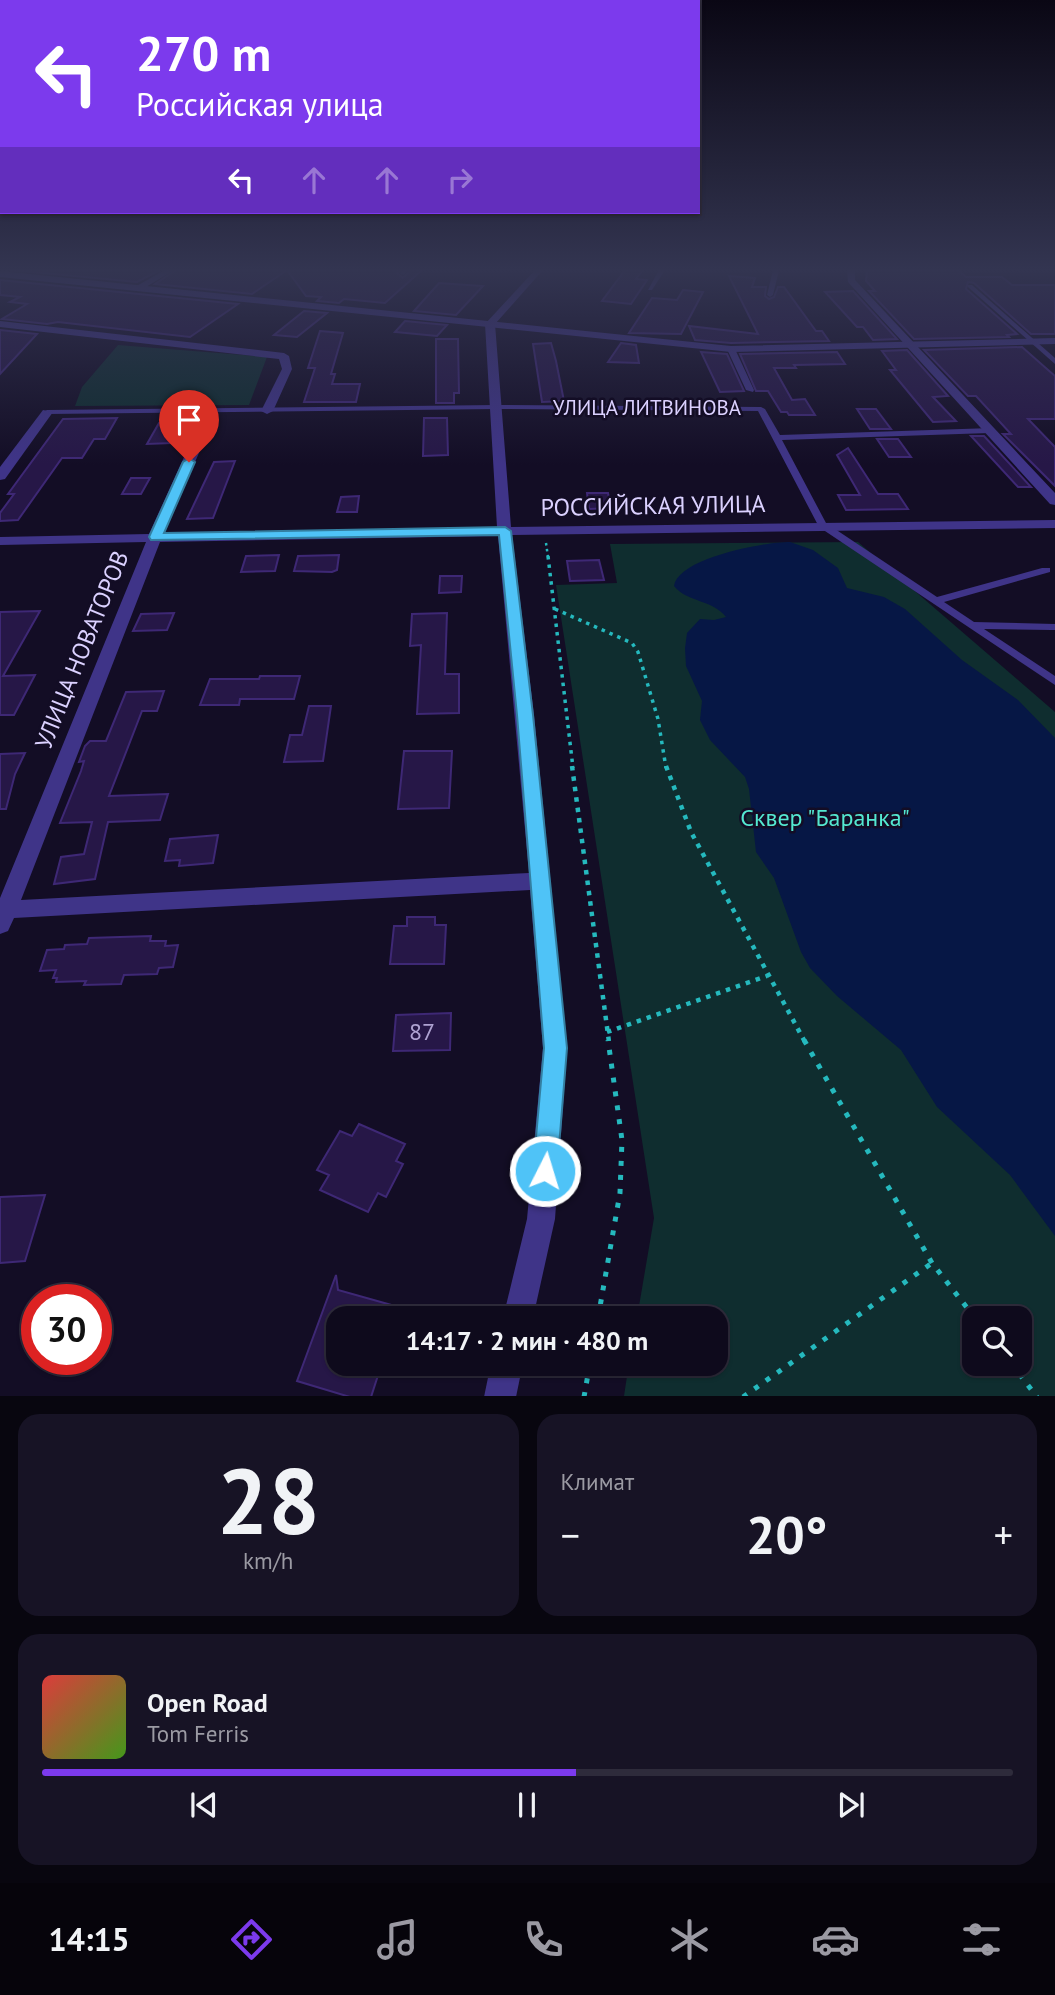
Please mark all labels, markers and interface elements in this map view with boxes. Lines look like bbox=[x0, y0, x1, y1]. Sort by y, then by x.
text: 270 m bbox=[136, 21, 271, 85]
icon: left bbox=[21, 28, 112, 119]
text: Российская улица bbox=[136, 83, 384, 125]
icon: left bbox=[222, 161, 260, 199]
icon: ahead bbox=[295, 161, 333, 199]
icon: ahead bbox=[368, 161, 406, 199]
icon: right bbox=[441, 161, 479, 199]
pin bbox=[159, 390, 219, 462]
street label: УЛИЦА ЛИТВИНОВА bbox=[553, 394, 742, 421]
icon: arrive bbox=[170, 401, 208, 439]
street label: РОССИЙСКАЯ УЛИЦА bbox=[540, 488, 766, 523]
street label: УЛИЦА НОВАТОРОВ bbox=[28, 546, 135, 753]
park label: Сквер "Баранка" bbox=[740, 802, 910, 833]
house number: 87 bbox=[409, 1016, 435, 1047]
position arrow bbox=[508, 1134, 582, 1208]
speed limit sign: 30 bbox=[21, 1284, 112, 1375]
map controls bbox=[962, 1306, 1032, 1376]
button: search bbox=[962, 1306, 1032, 1376]
text: 14:17 · 2 мин · 480 m bbox=[406, 1324, 648, 1357]
text: 28 bbox=[217, 1441, 320, 1559]
text: Климат bbox=[561, 1467, 634, 1496]
text: 20° bbox=[746, 1501, 828, 1568]
text: − bbox=[561, 1510, 580, 1559]
text: + bbox=[994, 1510, 1013, 1559]
text: km/h bbox=[243, 1546, 293, 1575]
text: Open Road bbox=[147, 1686, 268, 1719]
text: Tom Ferris bbox=[147, 1719, 249, 1748]
icon: previous bbox=[185, 1786, 223, 1824]
icon: pause bbox=[508, 1786, 546, 1824]
icon: next bbox=[832, 1786, 870, 1824]
icon: directions bbox=[227, 1915, 276, 1964]
icon: music bbox=[373, 1915, 422, 1964]
icon: phone bbox=[519, 1915, 568, 1964]
icon: climate bbox=[665, 1915, 714, 1964]
icon: car bbox=[811, 1915, 860, 1964]
icon: filters bbox=[957, 1915, 1006, 1964]
text: 14:15 bbox=[49, 1918, 130, 1960]

